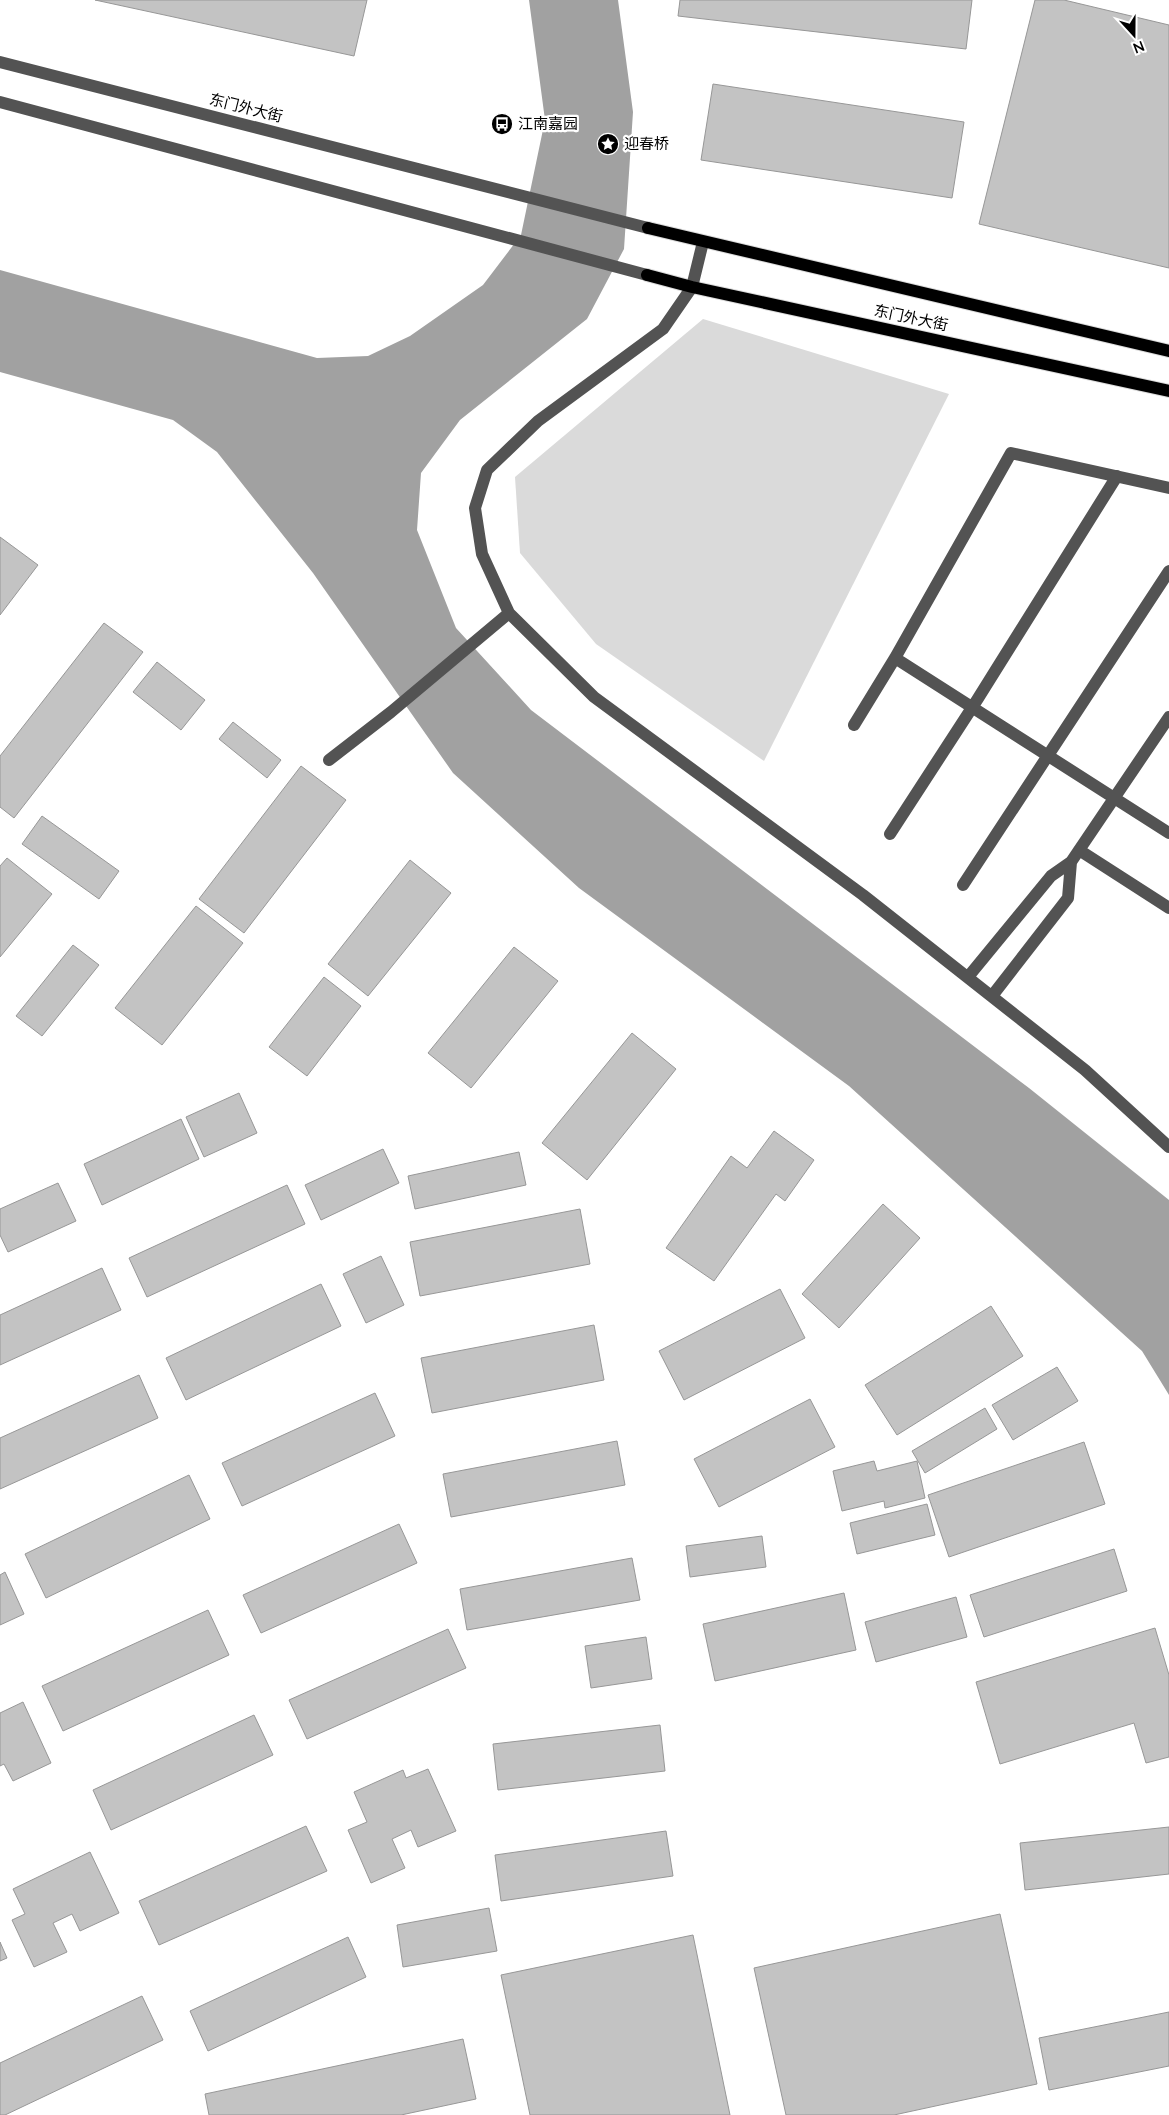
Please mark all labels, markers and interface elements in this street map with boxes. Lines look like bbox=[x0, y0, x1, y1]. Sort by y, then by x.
north arrow bbox=[1109, 10, 1159, 60]
text: N bbox=[1131, 38, 1147, 57]
street label: 东门外大街 bbox=[208, 89, 285, 125]
bus stop icon: 江南嘉园 bbox=[490, 112, 514, 136]
place label: 江南嘉园 bbox=[518, 114, 578, 132]
place icon: 迎春桥 bbox=[596, 132, 620, 156]
place label: 迎春桥 bbox=[624, 134, 669, 152]
street label: 东门外大街 bbox=[873, 300, 950, 334]

